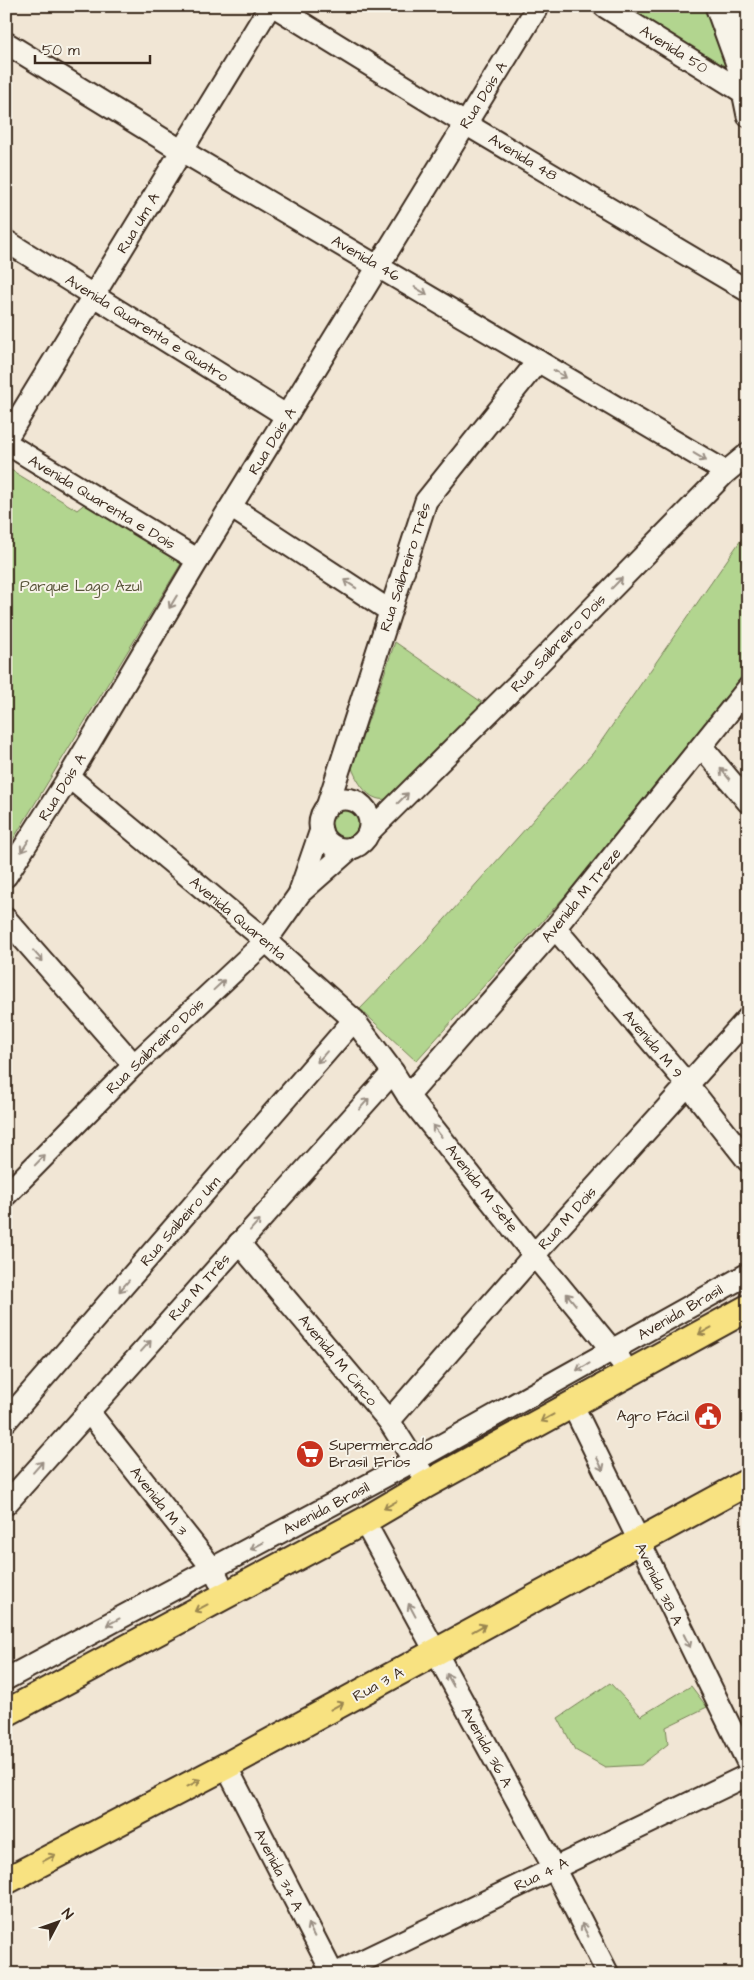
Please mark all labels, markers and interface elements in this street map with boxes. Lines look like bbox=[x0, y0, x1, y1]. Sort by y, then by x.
street label: Avenida 50 bbox=[636, 20, 712, 79]
scale bar bbox=[35, 32, 150, 64]
text: 50 m bbox=[42, 40, 80, 61]
street label: Rua Dois A bbox=[455, 57, 513, 133]
street label: Avenida 48 bbox=[485, 129, 561, 186]
street label: Rua Um A bbox=[112, 189, 165, 258]
street label: Avenida 46 bbox=[327, 230, 405, 287]
street label: Avenida Quarenta e Quatro bbox=[61, 269, 233, 388]
one-way arrow bbox=[413, 286, 427, 296]
one-way arrow bbox=[553, 369, 568, 379]
street label: Rua Dois A bbox=[244, 403, 302, 479]
street label: Avenida Quarenta e Dois bbox=[24, 450, 180, 555]
one-way arrow bbox=[693, 452, 707, 462]
street label: Rua Saibreiro Três bbox=[375, 499, 436, 634]
park label: Parque Lago Azul bbox=[20, 576, 142, 598]
one-way arrow bbox=[610, 578, 622, 590]
one-way arrow bbox=[343, 579, 357, 589]
street label: Rua Saibreiro Dois bbox=[506, 589, 611, 697]
one-way arrow bbox=[168, 594, 178, 609]
street label: Rua Dois A bbox=[34, 749, 92, 825]
one-way arrow bbox=[719, 768, 730, 781]
one-way arrow bbox=[397, 792, 410, 804]
one-way arrow bbox=[20, 838, 30, 852]
street label: Avenida M Treze bbox=[537, 844, 626, 947]
street label: Avenida Quarenta bbox=[185, 872, 291, 965]
one-way arrow bbox=[33, 949, 44, 962]
one-way arrow bbox=[213, 979, 225, 991]
street label: Rua Saibreiro Dois bbox=[102, 994, 209, 1099]
street label: Avenida M 9 bbox=[618, 1006, 688, 1083]
one-way arrow bbox=[317, 1050, 328, 1063]
one-way arrow bbox=[358, 1098, 370, 1111]
one-way arrow bbox=[431, 1125, 442, 1138]
street label: Avenida M Sete bbox=[440, 1140, 523, 1237]
one-way arrow bbox=[34, 1154, 46, 1166]
street label: Rua Saibeiro Um bbox=[135, 1172, 226, 1271]
street label: Rua M Dois bbox=[533, 1182, 602, 1254]
one-way arrow bbox=[249, 1218, 261, 1231]
street label: Rua M Três bbox=[164, 1249, 235, 1325]
one-way arrow bbox=[118, 1279, 130, 1292]
street label: Avenida Brasil bbox=[634, 1280, 727, 1345]
one-way arrow bbox=[565, 1293, 576, 1306]
street label: Avenida M Cinco bbox=[293, 1310, 382, 1411]
one-way arrow bbox=[698, 1327, 713, 1336]
one-way arrow bbox=[140, 1339, 152, 1352]
one-way arrow bbox=[576, 1362, 591, 1372]
public building icon: Agro Fácil bbox=[693, 1401, 723, 1431]
place label: Agro Fácil bbox=[617, 1406, 689, 1428]
one-way arrow bbox=[540, 1413, 555, 1423]
place label: Supermercado Brasil Frios bbox=[329, 1435, 433, 1473]
supermarket icon: Supermercado Brasil Frios bbox=[295, 1439, 325, 1469]
one-way arrow bbox=[596, 1456, 606, 1471]
one-way arrow bbox=[33, 1461, 44, 1474]
street label: Avenida M 3 bbox=[125, 1462, 193, 1541]
street label: Avenida Brasil bbox=[279, 1477, 373, 1540]
one-way arrow bbox=[383, 1501, 398, 1511]
street label: Avenida 38 A bbox=[629, 1539, 688, 1629]
one-way arrow bbox=[249, 1541, 264, 1551]
one-way arrow bbox=[407, 1603, 416, 1618]
one-way arrow bbox=[194, 1604, 209, 1613]
one-way arrow bbox=[106, 1617, 121, 1627]
one-way arrow bbox=[472, 1623, 486, 1633]
one-way arrow bbox=[683, 1633, 692, 1648]
street label: Rua 3 A bbox=[349, 1662, 408, 1707]
one-way arrow bbox=[445, 1672, 455, 1687]
one-way arrow bbox=[329, 1701, 344, 1711]
street label: Avenida 36 A bbox=[456, 1703, 518, 1792]
one-way arrow bbox=[186, 1778, 201, 1788]
street label: Avenida 34 A bbox=[249, 1825, 309, 1915]
street label: Rua 4 A bbox=[511, 1852, 572, 1897]
one-way arrow bbox=[42, 1853, 57, 1863]
north arrow bbox=[32, 1898, 82, 1948]
text: N bbox=[57, 1904, 78, 1924]
one-way arrow bbox=[306, 1923, 316, 1938]
one-way arrow bbox=[580, 1923, 590, 1938]

